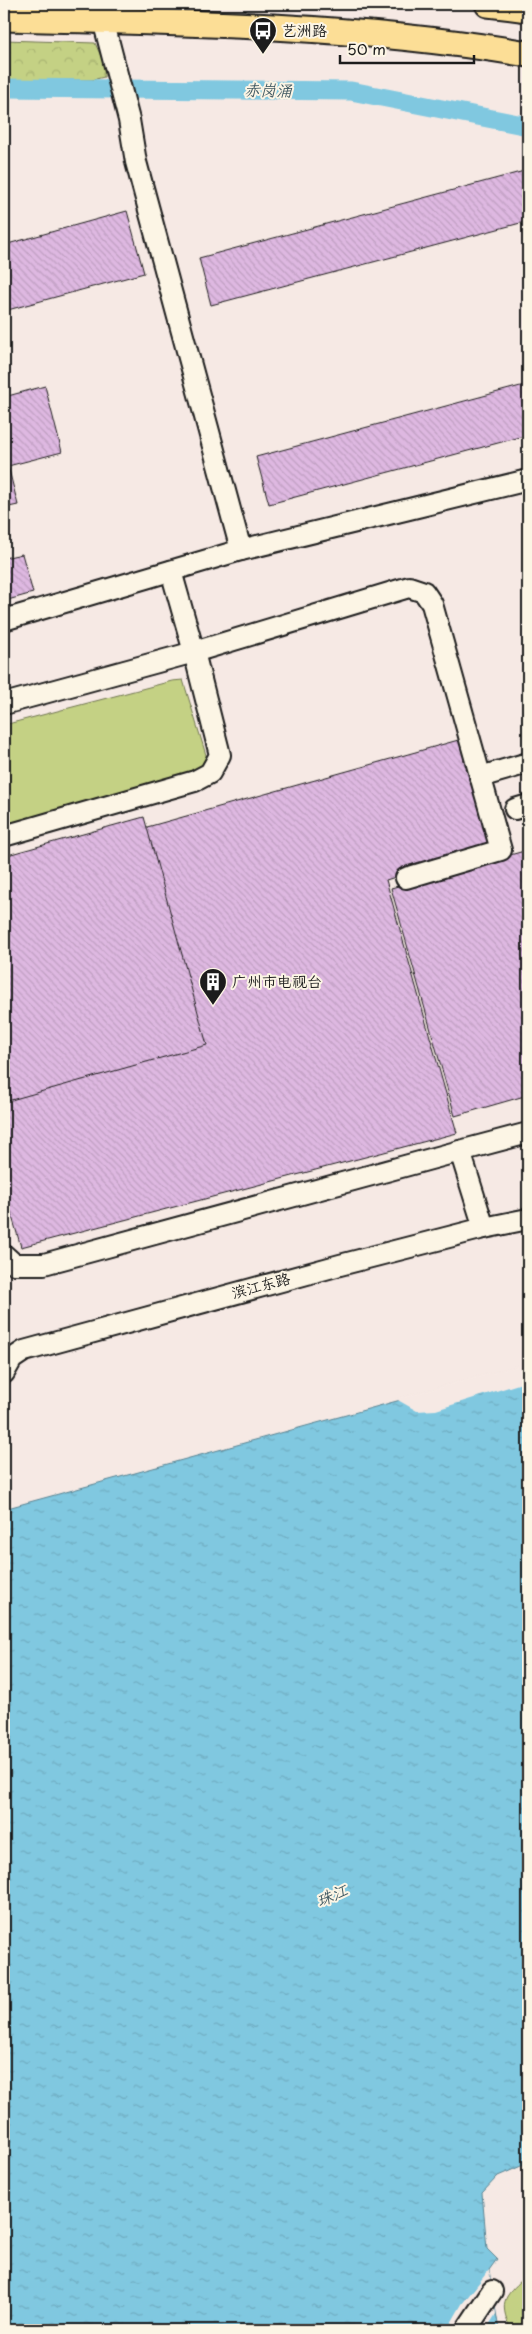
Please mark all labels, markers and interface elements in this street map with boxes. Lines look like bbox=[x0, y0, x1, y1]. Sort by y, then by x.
bus stop icon: 艺洲路 bbox=[248, 16, 278, 55]
place label: 艺洲路 bbox=[282, 18, 327, 41]
scale bar bbox=[340, 32, 473, 64]
text: 50 m bbox=[347, 37, 386, 60]
water label: 赤岗涌 bbox=[244, 77, 293, 101]
building icon: 广州市电视台 bbox=[198, 967, 228, 1006]
place label: 广州市电视台 bbox=[232, 969, 322, 992]
street label: 滨江东路 bbox=[229, 1266, 293, 1303]
water label: 珠江 bbox=[312, 1876, 352, 1911]

